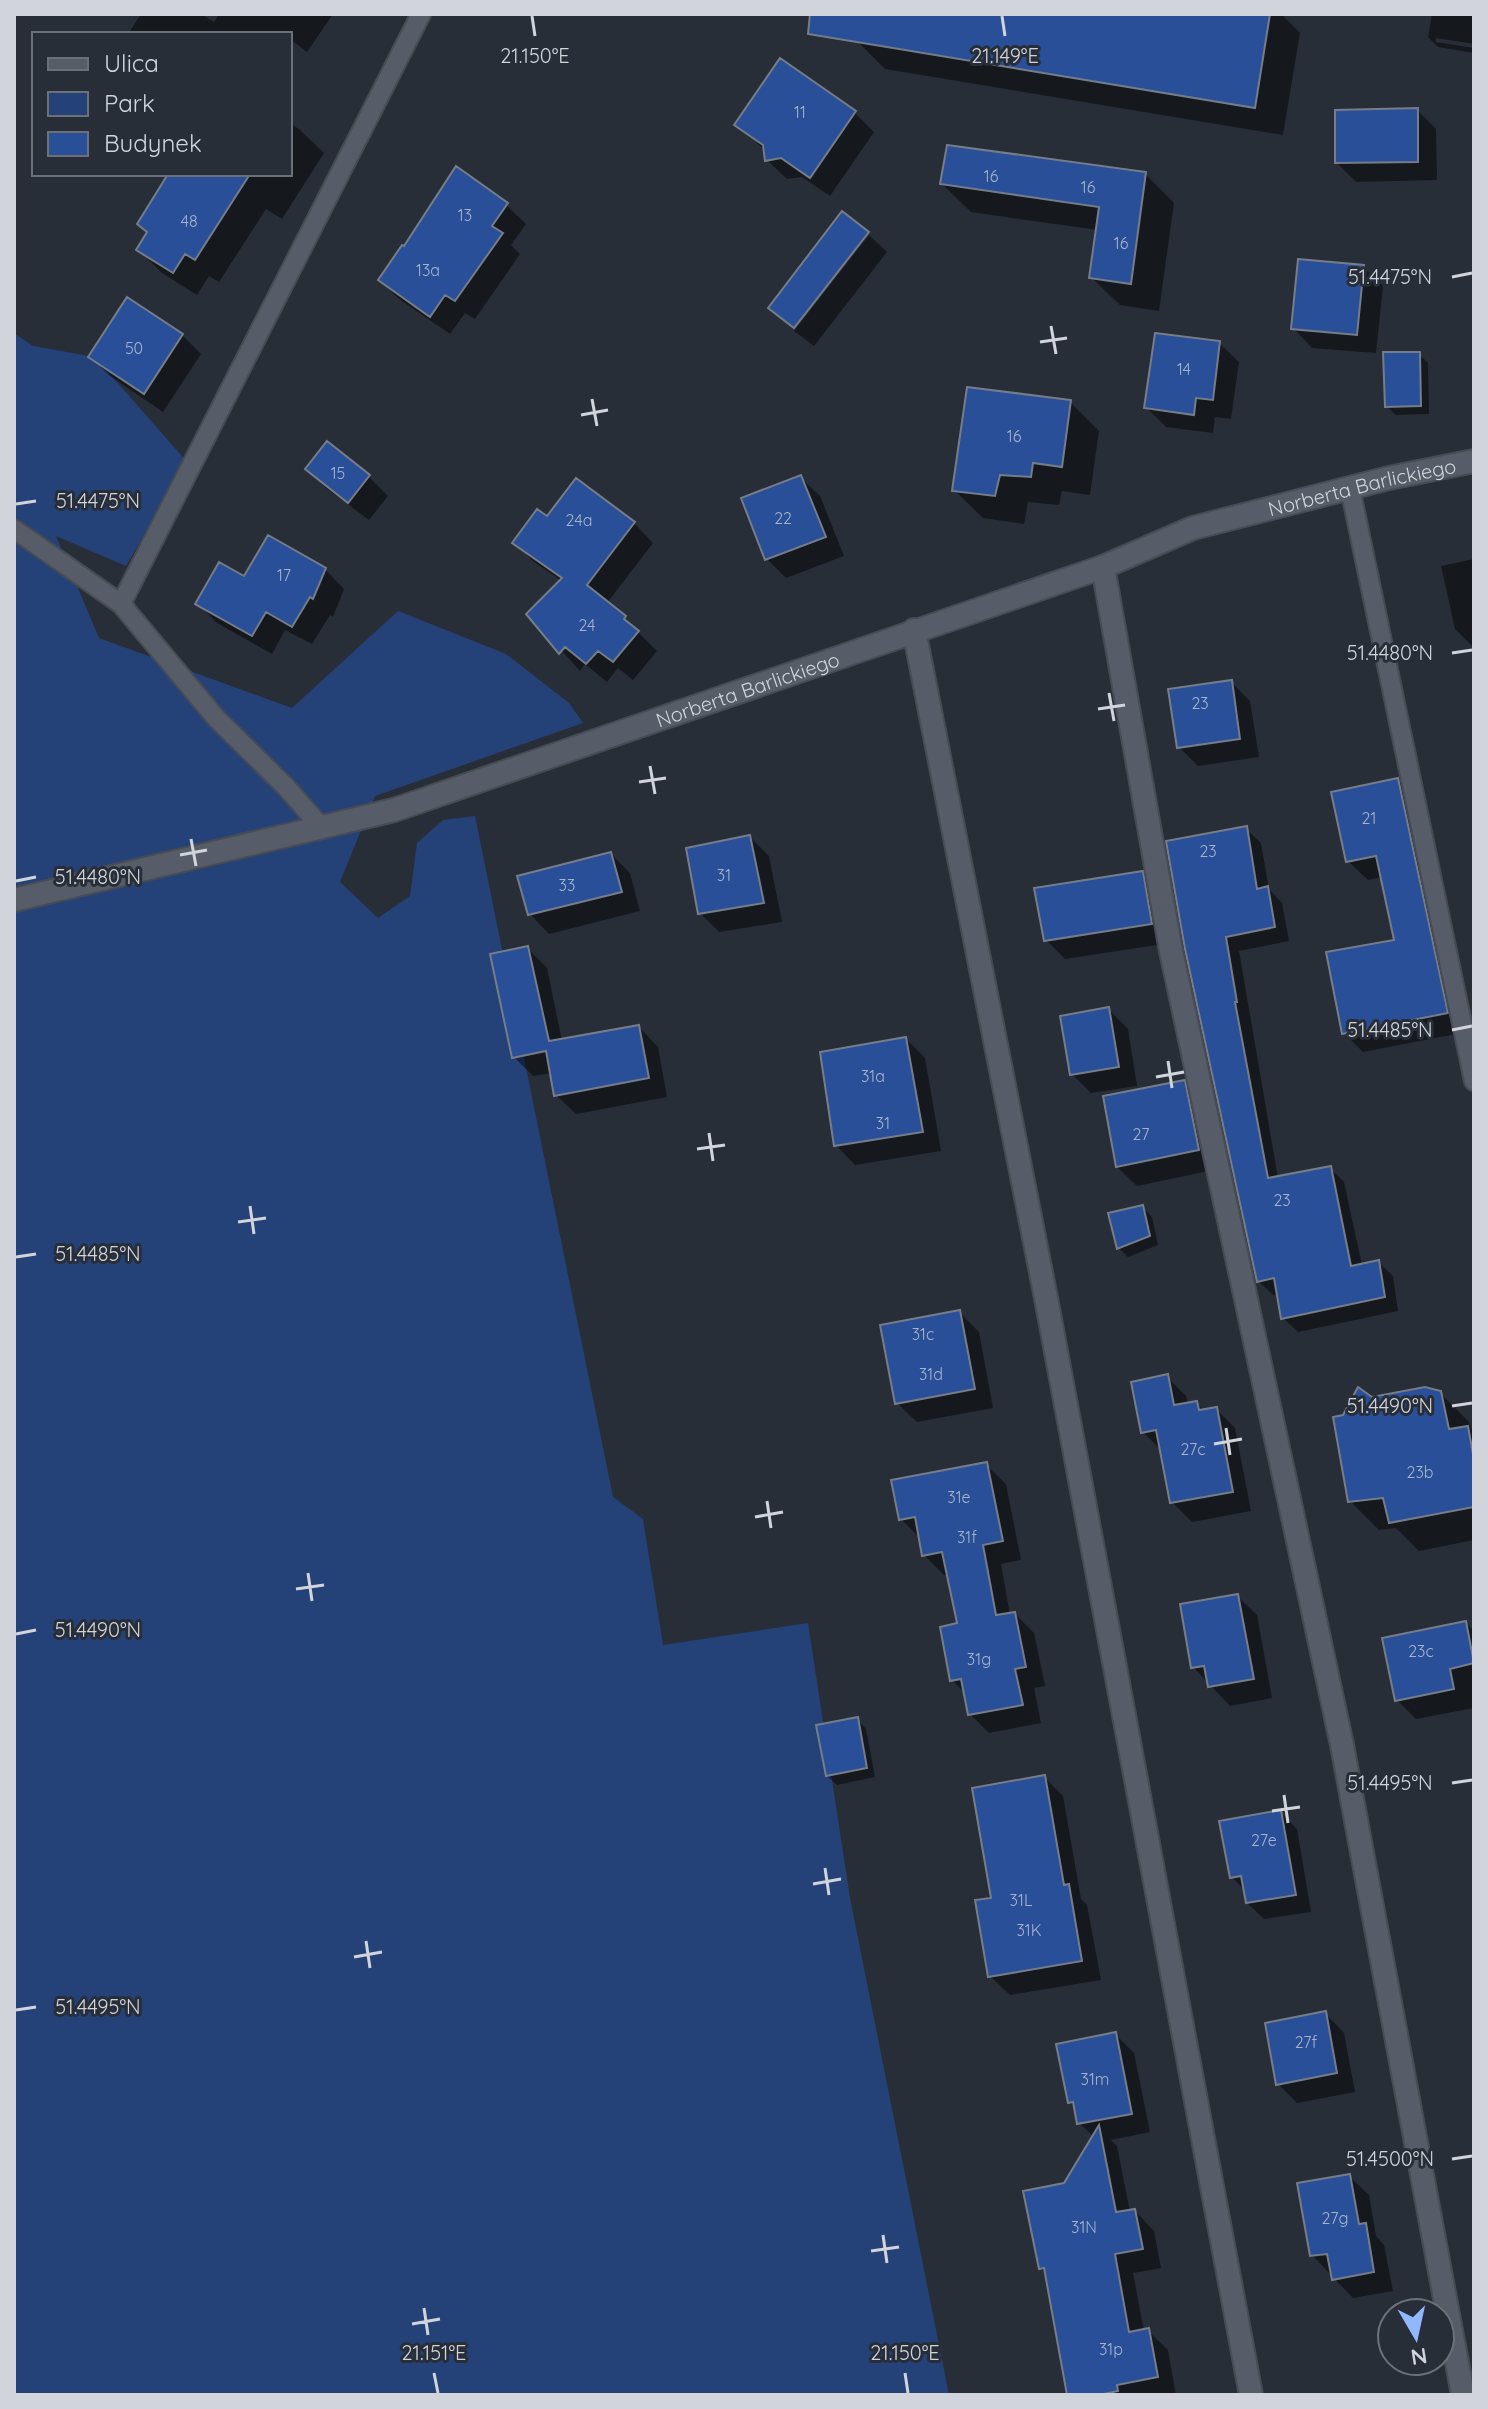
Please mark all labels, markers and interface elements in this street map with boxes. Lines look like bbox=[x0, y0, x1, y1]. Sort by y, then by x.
legend bbox=[32, 32, 292, 176]
text: 21.150°E bbox=[500, 43, 570, 68]
text: 21.149°E bbox=[971, 43, 1039, 68]
text: Ulica bbox=[104, 48, 159, 78]
text: Park bbox=[104, 88, 155, 118]
house number: 11 bbox=[794, 102, 806, 122]
text: Budynek bbox=[104, 128, 202, 158]
house number: 16 bbox=[984, 166, 999, 186]
house number: 16 bbox=[1081, 177, 1096, 197]
house number: 13 bbox=[458, 205, 472, 225]
house number: 48 bbox=[180, 211, 198, 231]
house number: 16 bbox=[1114, 233, 1129, 253]
house number: 13a bbox=[416, 260, 440, 280]
text: 51.4475°N bbox=[1348, 264, 1432, 289]
house number: 50 bbox=[125, 338, 143, 358]
house number: 14 bbox=[1177, 359, 1191, 379]
house number: 16 bbox=[1007, 426, 1022, 446]
street label: Norberta Barlickiego bbox=[1265, 452, 1458, 521]
house number: 15 bbox=[331, 463, 345, 483]
text: 51.4475°N bbox=[56, 488, 140, 513]
house number: 22 bbox=[774, 508, 792, 528]
house number: 24a bbox=[566, 510, 592, 530]
house number: 17 bbox=[277, 565, 291, 585]
house number: 24 bbox=[578, 615, 596, 635]
text: 51.4480°N bbox=[1347, 640, 1433, 665]
street label: Norberta Barlickiego bbox=[652, 646, 842, 732]
house number: 23 bbox=[1191, 693, 1209, 713]
house number: 21 bbox=[1362, 808, 1376, 828]
house number: 23 bbox=[1199, 841, 1217, 861]
text: 51.4480°N bbox=[55, 864, 141, 889]
house number: 31 bbox=[717, 865, 731, 885]
house number: 33 bbox=[559, 875, 575, 895]
text: 51.4485°N bbox=[1347, 1017, 1433, 1042]
house number: 31a bbox=[861, 1066, 885, 1086]
house number: 31 bbox=[876, 1113, 890, 1133]
house number: 27 bbox=[1133, 1124, 1149, 1144]
house number: 23 bbox=[1273, 1190, 1291, 1210]
text: 51.4485°N bbox=[55, 1241, 141, 1266]
house number: 31c bbox=[912, 1324, 934, 1344]
house number: 31d bbox=[919, 1364, 943, 1384]
text: 51.4490°N bbox=[1347, 1393, 1433, 1418]
house number: 27c bbox=[1180, 1439, 1206, 1459]
house number: 23b bbox=[1407, 1462, 1433, 1482]
house number: 31e bbox=[947, 1487, 971, 1507]
house number: 31f bbox=[957, 1527, 977, 1547]
text: 51.4490°N bbox=[55, 1617, 141, 1642]
house number: 23c bbox=[1408, 1641, 1434, 1661]
house number: 31g bbox=[967, 1649, 991, 1669]
text: 51.4495°N bbox=[1347, 1770, 1433, 1795]
house number: 27e bbox=[1251, 1830, 1277, 1850]
house number: 31L bbox=[1010, 1890, 1033, 1910]
house number: 31K bbox=[1016, 1920, 1042, 1940]
text: 51.4495°N bbox=[55, 1994, 141, 2019]
house number: 27f bbox=[1295, 2032, 1317, 2052]
house number: 31m bbox=[1081, 2069, 1109, 2089]
text: 51.4500°N bbox=[1346, 2146, 1434, 2171]
house number: 27g bbox=[1322, 2208, 1348, 2228]
house number: 31N bbox=[1071, 2217, 1097, 2237]
north arrow bbox=[1376, 2297, 1456, 2377]
house number: 31p bbox=[1099, 2339, 1123, 2359]
text: 21.151°E bbox=[402, 2340, 466, 2365]
text: 21.150°E bbox=[870, 2340, 940, 2365]
text: N bbox=[1409, 2342, 1429, 2372]

